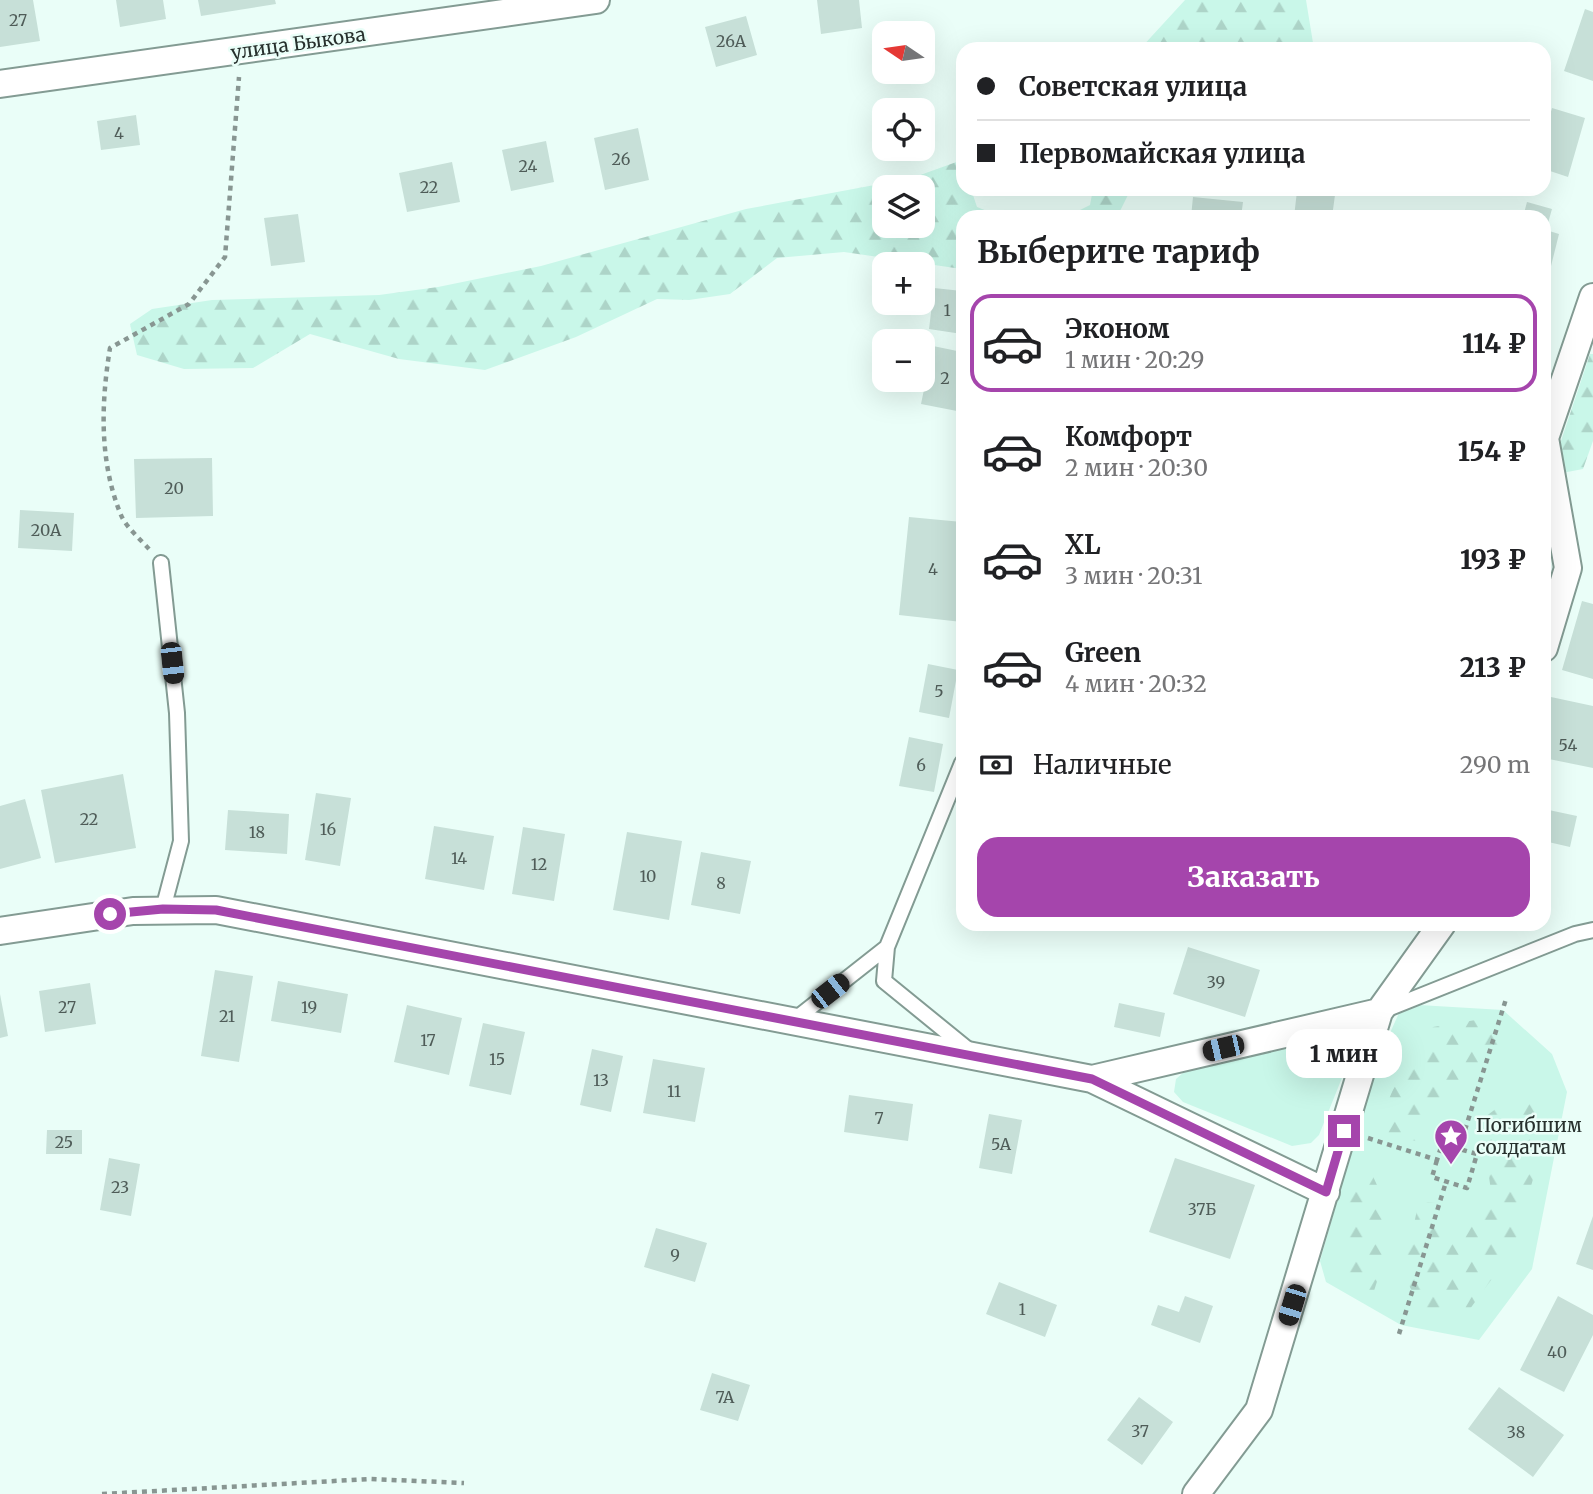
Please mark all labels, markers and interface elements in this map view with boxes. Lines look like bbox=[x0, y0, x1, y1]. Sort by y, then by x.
house number: 27 bbox=[9, 10, 27, 30]
north arrow bbox=[872, 21, 934, 84]
map controls bbox=[872, 21, 935, 392]
street label: улица Быкова bbox=[229, 22, 367, 64]
house number: 26А bbox=[716, 31, 747, 51]
text: Советская улица bbox=[1019, 70, 1247, 103]
button: locate bbox=[872, 98, 935, 161]
house number: 4 bbox=[114, 123, 124, 143]
text: Первомайская улица bbox=[1019, 137, 1306, 170]
house number: 26 bbox=[612, 149, 631, 169]
house number: 24 bbox=[519, 156, 538, 176]
button: layers bbox=[872, 175, 935, 238]
house number: 22 bbox=[420, 177, 438, 197]
text: Выберите тариф bbox=[977, 232, 1260, 272]
button: + bbox=[872, 252, 935, 315]
house number: 1 bbox=[943, 300, 951, 320]
icon: car bbox=[981, 312, 1044, 375]
text: Эконом bbox=[1065, 312, 1170, 345]
text: 114 ₽ bbox=[1462, 327, 1526, 360]
button: − bbox=[872, 329, 935, 392]
text: 1 мин · 20:29 bbox=[1065, 345, 1204, 374]
house number: 2 bbox=[940, 368, 950, 388]
icon: car bbox=[981, 420, 1044, 483]
text: Комфорт bbox=[1065, 420, 1192, 453]
text: 154 ₽ bbox=[1458, 435, 1526, 468]
text: 2 мин · 20:30 bbox=[1065, 453, 1208, 482]
house number: 20 bbox=[164, 478, 184, 498]
house number: 20А bbox=[31, 520, 62, 540]
icon: car bbox=[981, 528, 1044, 591]
text: XL bbox=[1065, 528, 1101, 561]
text: 193 ₽ bbox=[1460, 543, 1526, 576]
house number: 4 bbox=[928, 559, 938, 579]
text: 3 мин · 20:31 bbox=[1065, 561, 1202, 590]
icon: car bbox=[981, 636, 1044, 699]
text: Green bbox=[1065, 636, 1141, 669]
car bbox=[160, 641, 185, 685]
text: 213 ₽ bbox=[1460, 651, 1526, 684]
text: 4 мин · 20:32 bbox=[1065, 669, 1207, 698]
house number: 5 bbox=[934, 681, 944, 701]
house number: 54 bbox=[1559, 735, 1578, 755]
icon: cash bbox=[977, 746, 1015, 784]
text: Наличные bbox=[1033, 748, 1171, 781]
text: 290 m bbox=[1460, 750, 1530, 779]
house number: 6 bbox=[916, 755, 926, 775]
house number: 22 bbox=[80, 809, 98, 829]
house number: 16 bbox=[320, 819, 336, 839]
house number: 18 bbox=[249, 822, 265, 842]
button: Заказать bbox=[977, 837, 1530, 917]
house number: 14 bbox=[451, 848, 467, 868]
house number: 12 bbox=[531, 854, 547, 874]
house number: 10 bbox=[640, 866, 656, 886]
house number: 8 bbox=[716, 873, 726, 893]
route start bbox=[94, 898, 126, 930]
car bbox=[807, 970, 854, 1012]
house number: 39 bbox=[1207, 972, 1225, 992]
house number: 27 bbox=[58, 997, 76, 1017]
house number: 19 bbox=[301, 997, 317, 1017]
house number: 21 bbox=[219, 1006, 235, 1026]
house number: 17 bbox=[420, 1030, 436, 1050]
callout: 1 мин bbox=[1286, 1030, 1402, 1078]
car bbox=[1201, 1033, 1246, 1063]
text: 1 мин bbox=[1310, 1039, 1378, 1068]
house number: 15 bbox=[489, 1049, 505, 1069]
house number: 13 bbox=[593, 1070, 609, 1090]
house number: 11 bbox=[667, 1081, 681, 1101]
house number: 7 bbox=[874, 1108, 884, 1128]
place label: Погибшим солдатам bbox=[1476, 1113, 1582, 1159]
route end bbox=[1328, 1115, 1360, 1147]
place icon: Погибшим солдатам bbox=[1432, 1117, 1470, 1166]
house number: 25 bbox=[55, 1132, 73, 1152]
house number: 5А bbox=[991, 1134, 1012, 1154]
house number: 23 bbox=[111, 1177, 129, 1197]
house number: 37Б bbox=[1188, 1199, 1216, 1219]
house number: 9 bbox=[670, 1245, 680, 1265]
car bbox=[1276, 1282, 1309, 1328]
house number: 1 bbox=[1018, 1299, 1026, 1319]
house number: 40 bbox=[1547, 1342, 1567, 1362]
house number: 7А bbox=[716, 1387, 735, 1407]
house number: 37 bbox=[1131, 1421, 1149, 1441]
house number: 38 bbox=[1507, 1422, 1525, 1442]

